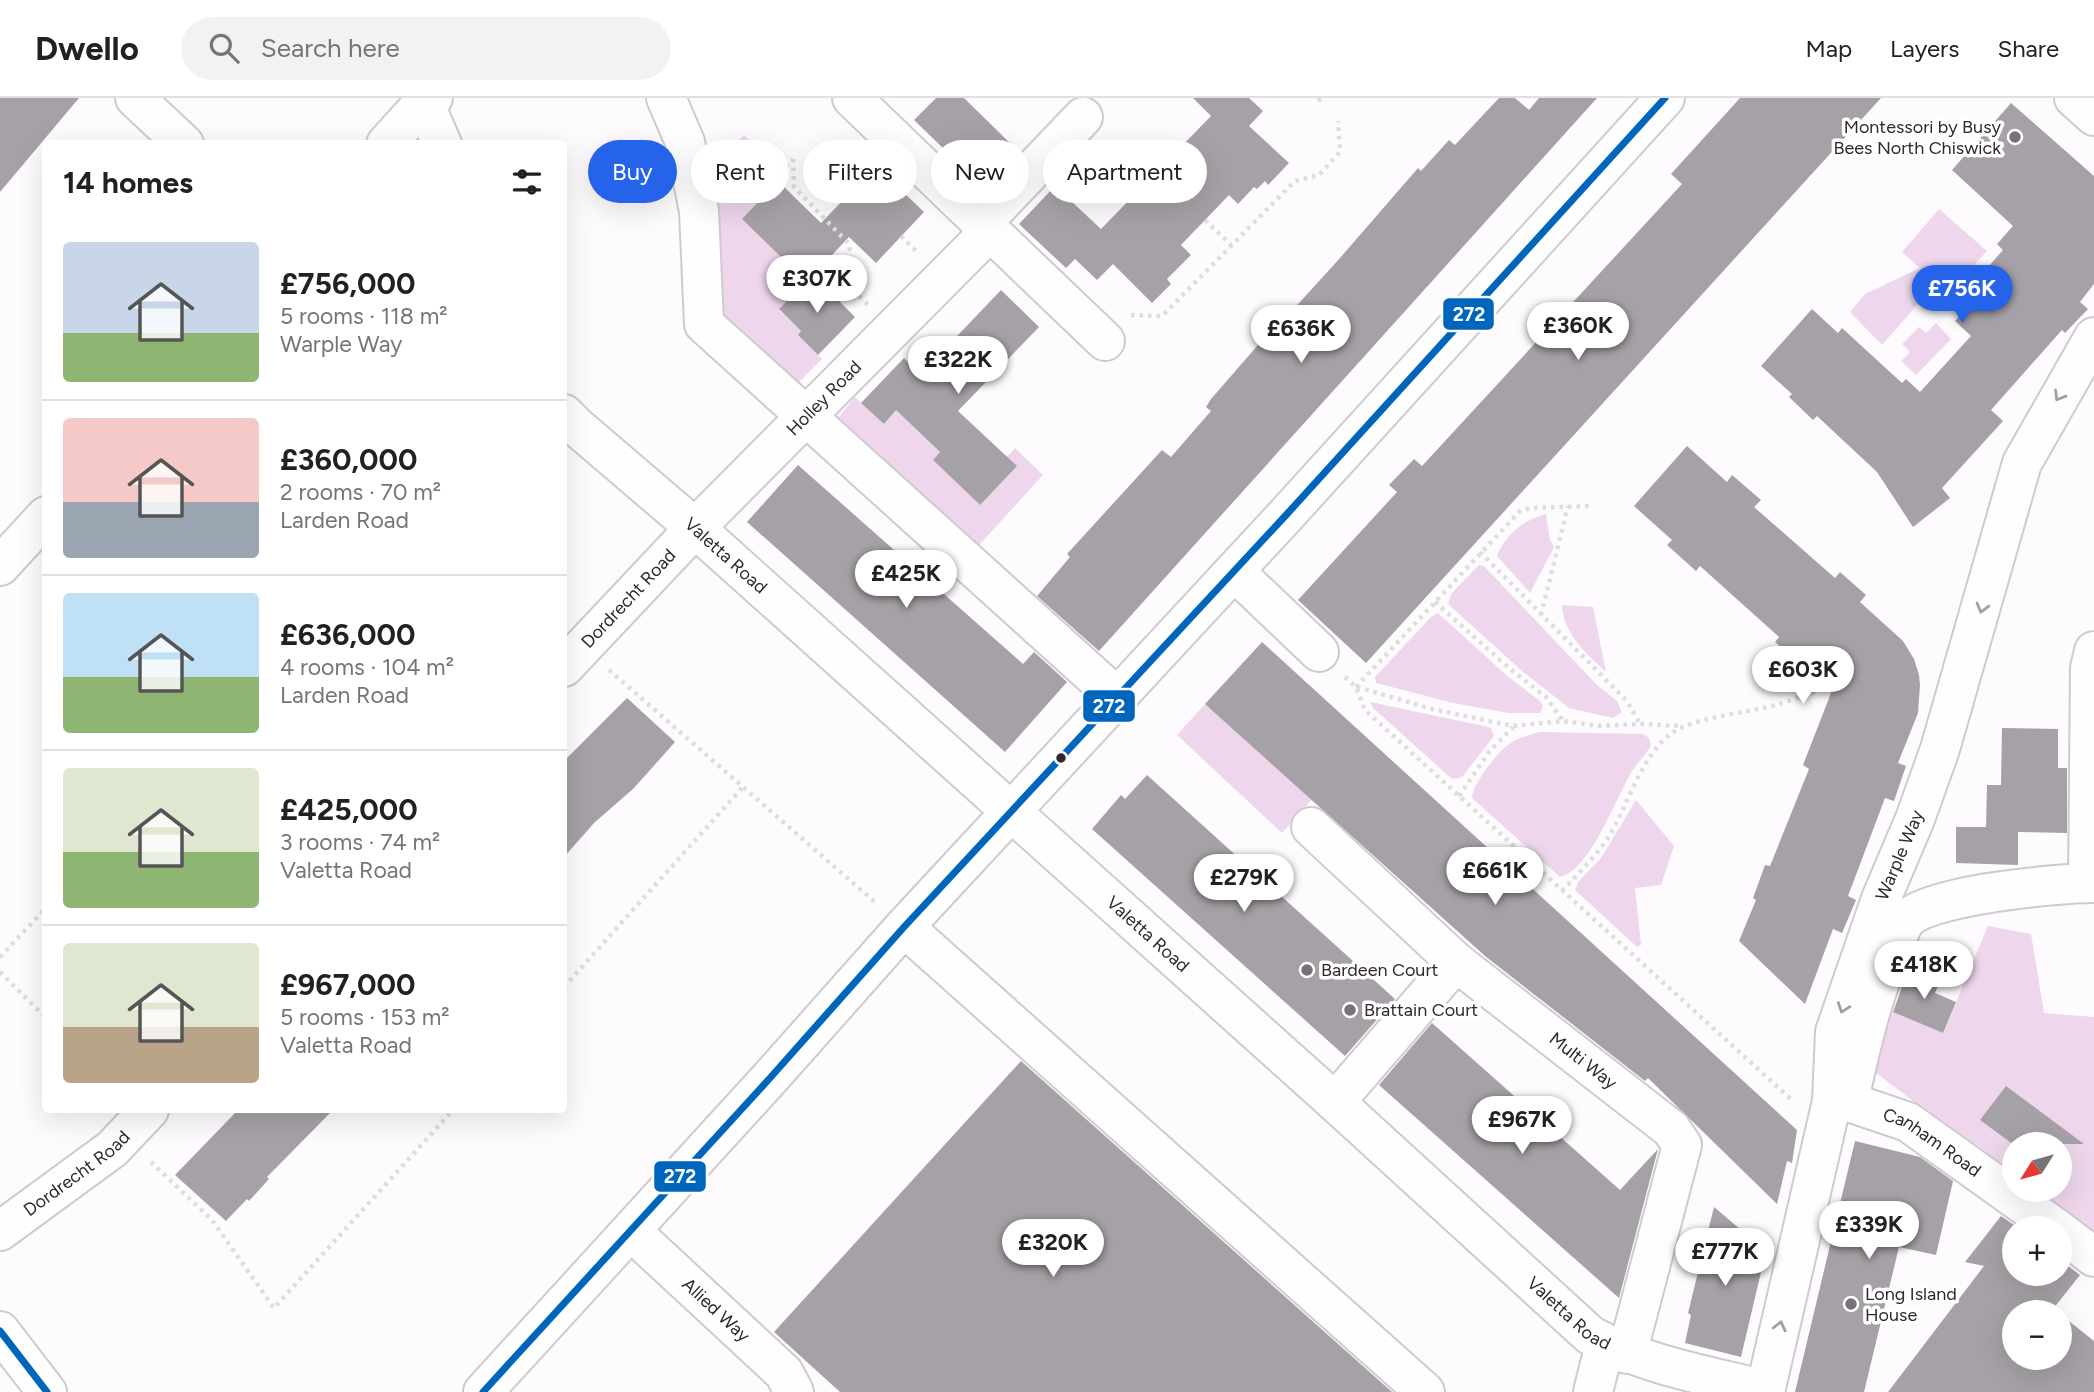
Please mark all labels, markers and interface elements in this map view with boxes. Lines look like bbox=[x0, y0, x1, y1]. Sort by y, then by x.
search box bbox=[181, 17, 671, 80]
text: Dwello bbox=[35, 29, 139, 68]
icon: search bbox=[205, 29, 243, 67]
text: Search here bbox=[261, 32, 400, 64]
text: Map bbox=[1805, 34, 1852, 63]
text: Layers bbox=[1890, 34, 1959, 63]
text: Share bbox=[1997, 34, 2059, 63]
place label: Montessori by Busy Bees North Chiswick bbox=[1833, 116, 2002, 159]
marker: Montessori by Busy Bees North Chiswick bbox=[2007, 129, 2023, 145]
chip: Buy bbox=[588, 140, 677, 203]
chip: Rent bbox=[691, 140, 789, 203]
chip: Filters bbox=[803, 140, 917, 203]
chip: New bbox=[931, 140, 1029, 203]
chip: Apartment bbox=[1043, 140, 1207, 203]
icon: filters bbox=[508, 163, 546, 201]
text: 14 homes bbox=[63, 164, 193, 201]
pin: £307K bbox=[768, 256, 866, 315]
text: £307K bbox=[782, 264, 852, 292]
text: £756,000 bbox=[280, 265, 415, 302]
pin: £756K bbox=[1913, 266, 2011, 325]
icon: home bbox=[119, 270, 203, 354]
text: £756K bbox=[1928, 274, 1996, 302]
line badge: 272 bbox=[1442, 297, 1495, 331]
text: 5 rooms · 118 m² bbox=[280, 302, 448, 330]
pin: £360K bbox=[1529, 302, 1627, 362]
text: 272 bbox=[1453, 303, 1485, 326]
pin: £636K bbox=[1252, 306, 1350, 365]
text: £360K bbox=[1543, 311, 1613, 339]
text: £636K bbox=[1267, 314, 1335, 342]
text: Warple Way bbox=[280, 330, 402, 358]
pin: £322K bbox=[909, 336, 1007, 396]
text: £322K bbox=[924, 345, 992, 373]
street label: Holley Road bbox=[782, 356, 866, 440]
one-way arrow bbox=[2055, 388, 2068, 401]
text: £360,000 bbox=[280, 441, 417, 478]
icon: home bbox=[119, 446, 203, 530]
text: 2 rooms · 70 m² bbox=[280, 478, 441, 506]
text: Larden Road bbox=[280, 506, 409, 534]
street label: Valetta Road bbox=[680, 513, 772, 598]
street label: Dordrecht Road bbox=[577, 544, 680, 653]
pin: £425K bbox=[857, 550, 955, 610]
text: £425K bbox=[871, 559, 941, 587]
one-way arrow bbox=[1976, 602, 1990, 614]
text: £636,000 bbox=[280, 616, 415, 653]
icon: home bbox=[119, 621, 203, 705]
pin: £603K bbox=[1754, 646, 1852, 706]
text: 4 rooms · 104 m² bbox=[280, 653, 454, 681]
text: £603K bbox=[1768, 655, 1838, 683]
text: Larden Road bbox=[280, 681, 409, 709]
line badge: 272 bbox=[1082, 689, 1136, 723]
text: 272 bbox=[1093, 695, 1125, 718]
unlabelled marker bbox=[1054, 751, 1068, 765]
text: £425,000 bbox=[280, 791, 418, 828]
icon: home bbox=[119, 796, 203, 880]
street label: Warple Way bbox=[1871, 807, 1928, 904]
text: 3 rooms · 74 m² bbox=[280, 828, 440, 856]
pin: £661K bbox=[1446, 848, 1544, 907]
pin: £279K bbox=[1195, 854, 1293, 914]
text: Valetta Road bbox=[280, 856, 412, 884]
text: £661K bbox=[1462, 856, 1528, 884]
text: £279K bbox=[1210, 863, 1278, 891]
street label: Valetta Road bbox=[1102, 891, 1194, 977]
pin: £418K bbox=[1875, 942, 1973, 1001]
text: £418K bbox=[1890, 950, 1958, 978]
place label: Bardeen Court bbox=[1321, 959, 1439, 981]
marker: Bardeen Court bbox=[1299, 962, 1315, 978]
text: £967,000 bbox=[280, 966, 415, 1003]
icon: home bbox=[119, 971, 203, 1055]
place label: Brattain Court bbox=[1364, 999, 1478, 1021]
one-way arrow bbox=[1837, 1001, 1851, 1013]
marker: Brattain Court bbox=[1342, 1002, 1358, 1018]
text: 5 rooms · 153 m² bbox=[280, 1003, 450, 1031]
street label: Multi Way bbox=[1545, 1028, 1622, 1094]
text: Valetta Road bbox=[280, 1031, 412, 1059]
pin: £967K bbox=[1473, 1096, 1571, 1156]
street label: Canham Road bbox=[1880, 1103, 1985, 1182]
text: £967K bbox=[1488, 1105, 1556, 1133]
street label: Dordrecht Road bbox=[19, 1126, 135, 1221]
north arrow bbox=[2002, 1132, 2072, 1202]
map controls bbox=[2002, 1132, 2072, 1370]
line badge: 272 bbox=[653, 1160, 707, 1193]
text: 272 bbox=[664, 1165, 696, 1188]
pin: £339K bbox=[1820, 1202, 1918, 1261]
text: £339K bbox=[1835, 1210, 1903, 1238]
button: + bbox=[2002, 1216, 2072, 1286]
pin: £320K bbox=[1004, 1220, 1102, 1279]
text: £320K bbox=[1018, 1228, 1088, 1256]
pin: £777K bbox=[1676, 1228, 1774, 1288]
text: £777K bbox=[1691, 1237, 1759, 1265]
street label: Valetta Road bbox=[1522, 1272, 1614, 1355]
street label: Allied Way bbox=[678, 1273, 755, 1347]
place label: Long Island House bbox=[1865, 1283, 1957, 1326]
marker: Long Island House bbox=[1843, 1296, 1859, 1312]
button: − bbox=[2002, 1300, 2072, 1370]
one-way arrow bbox=[1772, 1320, 1787, 1332]

